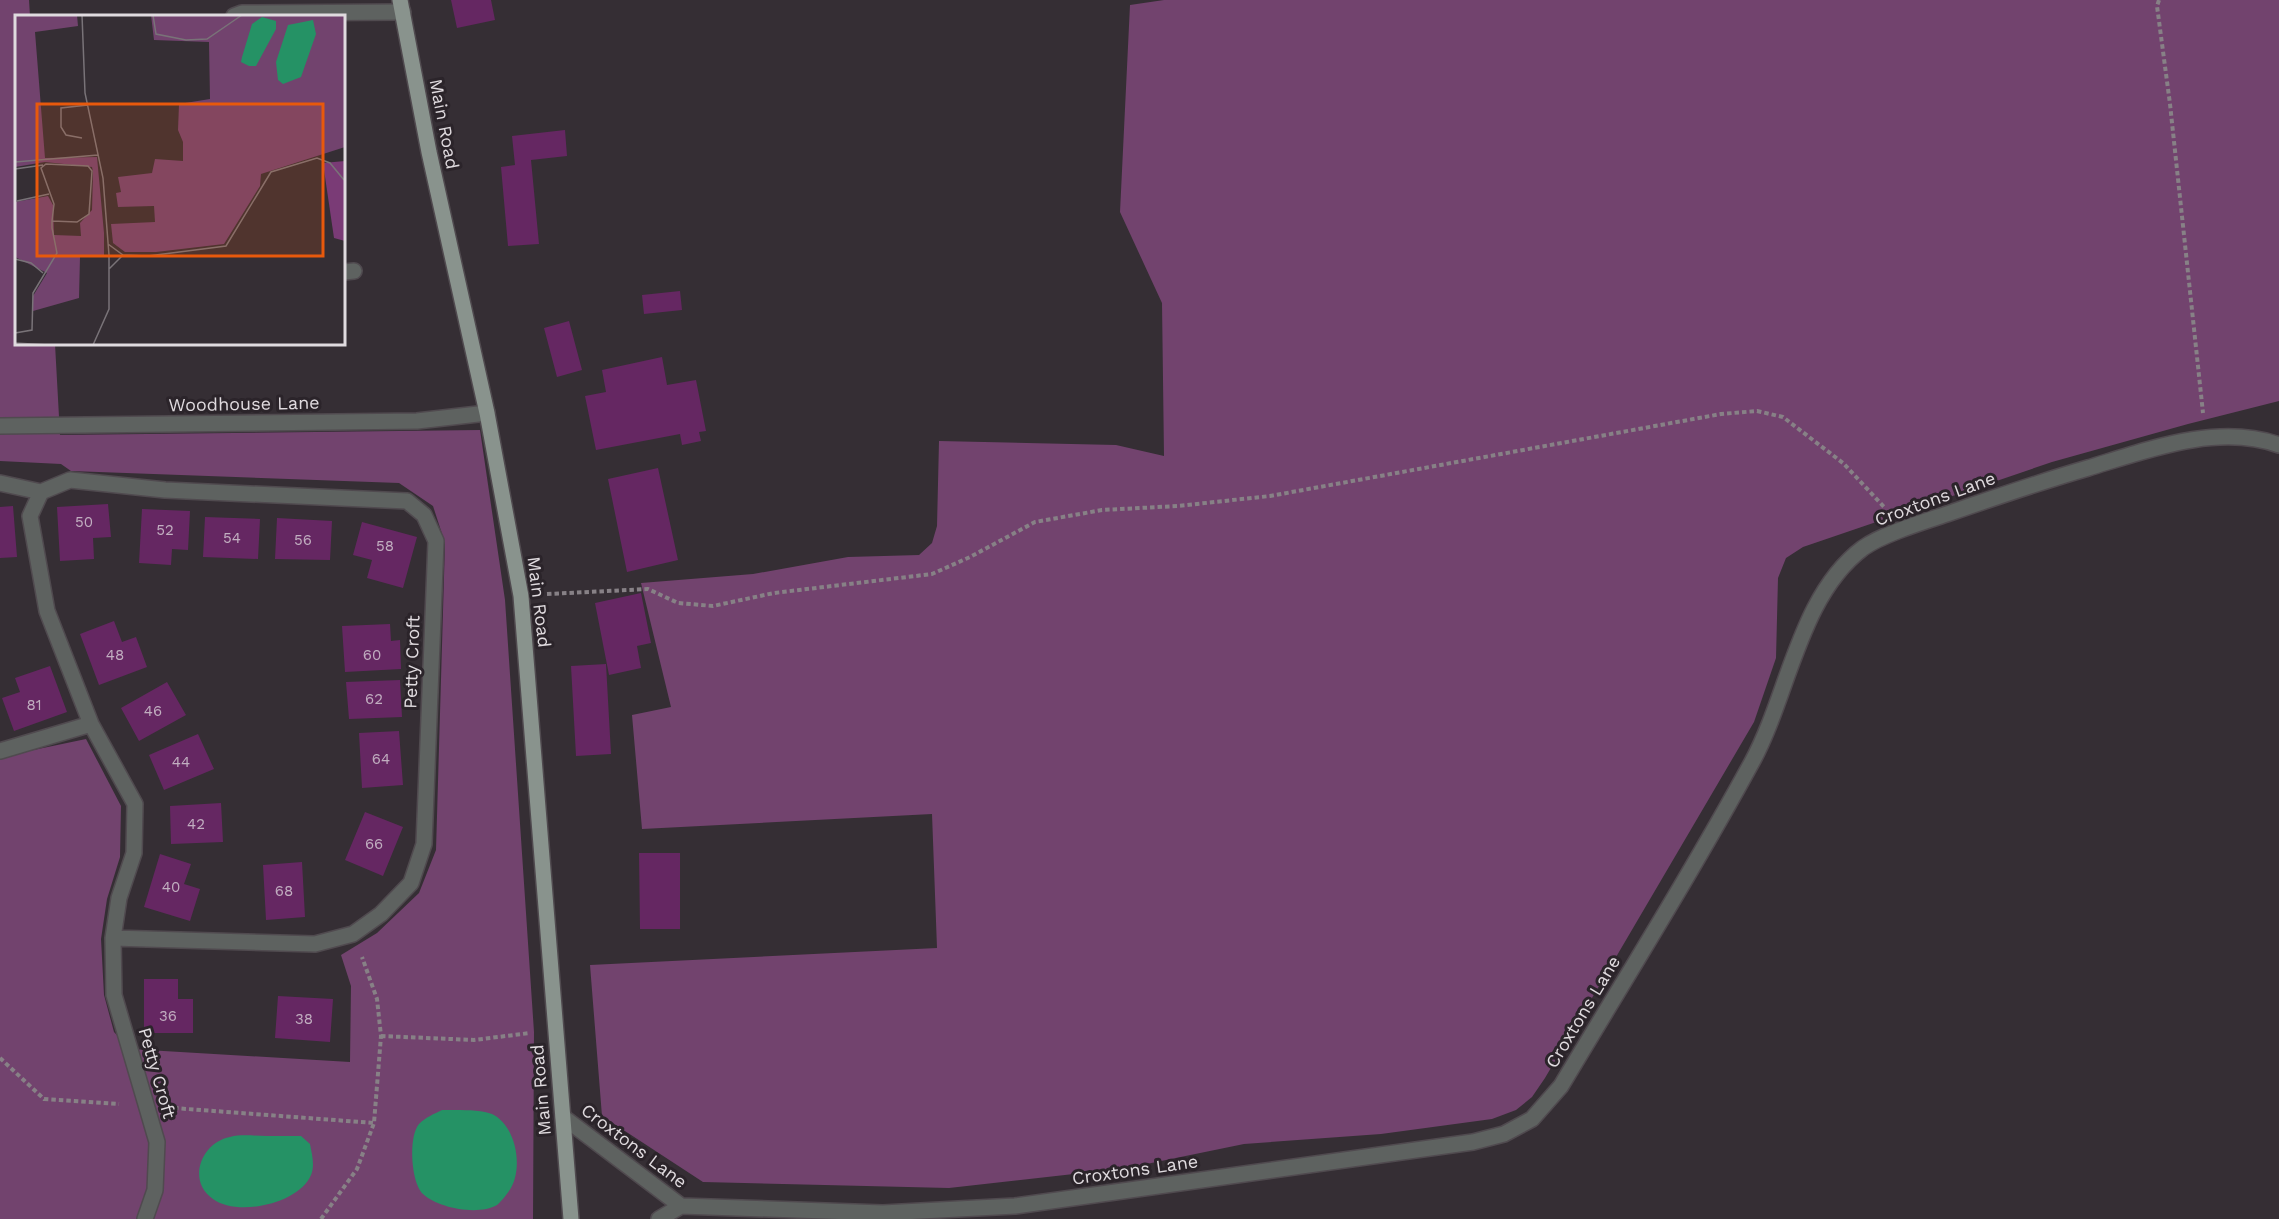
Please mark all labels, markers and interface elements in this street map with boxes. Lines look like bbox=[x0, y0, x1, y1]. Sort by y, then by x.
inset map bbox=[15, 15, 345, 345]
street label: Main Road bbox=[425, 77, 464, 171]
street label: Woodhouse Lane bbox=[168, 392, 320, 415]
street label: Croxtons Lane bbox=[1872, 467, 1998, 530]
house number: 50 bbox=[75, 513, 93, 531]
house number: 52 bbox=[156, 521, 174, 539]
house number: 54 bbox=[223, 529, 241, 547]
house number: 56 bbox=[294, 531, 312, 549]
house number: 58 bbox=[376, 537, 394, 555]
street label: Main Road bbox=[524, 555, 555, 649]
street label: Petty Croft bbox=[399, 614, 424, 709]
house number: 48 bbox=[106, 646, 124, 664]
house number: 60 bbox=[363, 646, 381, 664]
house number: 62 bbox=[365, 690, 383, 708]
house number: 81 bbox=[26, 696, 42, 714]
house number: 46 bbox=[144, 702, 162, 720]
house number: 64 bbox=[372, 750, 390, 768]
house number: 44 bbox=[172, 753, 190, 771]
house number: 42 bbox=[187, 815, 205, 833]
house number: 66 bbox=[365, 835, 383, 853]
house number: 40 bbox=[162, 878, 180, 896]
house number: 68 bbox=[275, 882, 293, 900]
street label: Croxtons Lane bbox=[1541, 952, 1624, 1072]
house number: 36 bbox=[159, 1007, 177, 1025]
house number: 38 bbox=[295, 1010, 313, 1028]
street label: Petty Croft bbox=[134, 1025, 181, 1121]
street label: Main Road bbox=[526, 1044, 555, 1137]
street label: Croxtons Lane bbox=[577, 1099, 691, 1192]
street label: Croxtons Lane bbox=[1071, 1150, 1199, 1189]

